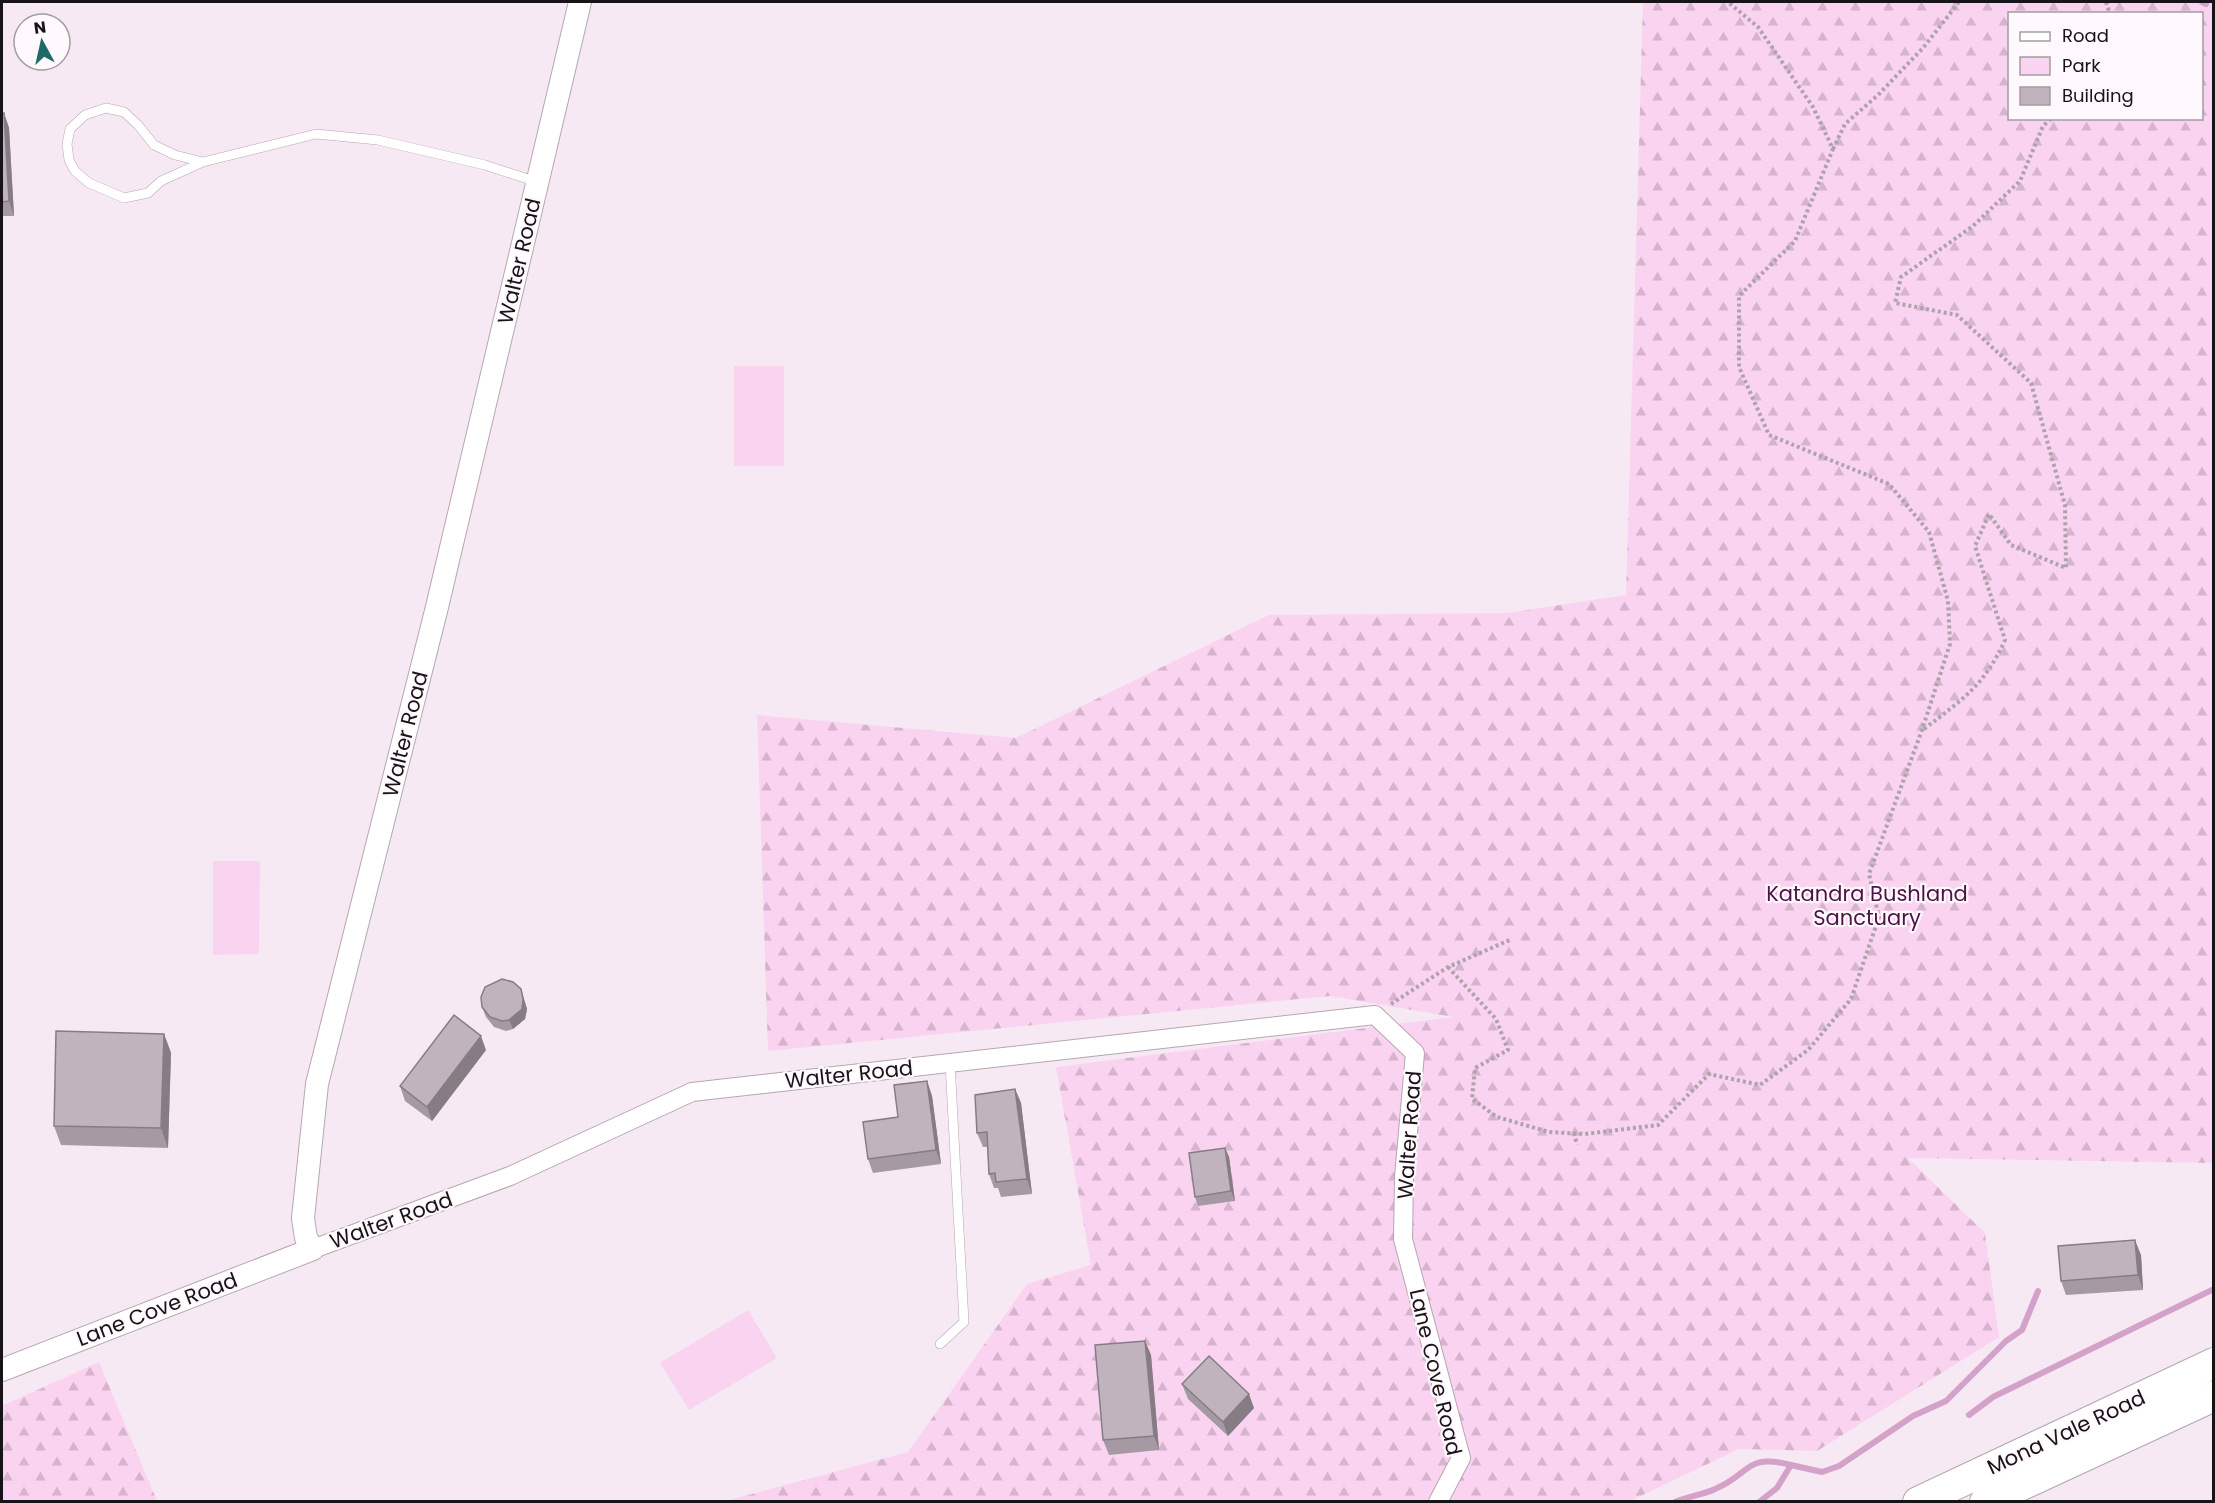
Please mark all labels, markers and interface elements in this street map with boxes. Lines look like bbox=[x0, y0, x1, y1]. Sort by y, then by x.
north arrow bbox=[12, 12, 72, 72]
legend bbox=[2008, 12, 2203, 120]
text: N bbox=[32, 15, 48, 40]
text: Road bbox=[2062, 23, 2109, 48]
text: Park bbox=[2062, 53, 2101, 78]
text: Building bbox=[2062, 83, 2134, 108]
street label: Walter Road bbox=[490, 195, 548, 327]
street label: Walter Road bbox=[375, 668, 435, 800]
park label: Katandra Bushland Sanctuary bbox=[1766, 879, 1968, 932]
street label: Walter Road bbox=[784, 1053, 914, 1095]
street label: Walter Road bbox=[1390, 1070, 1428, 1200]
street label: Walter Road bbox=[326, 1184, 456, 1256]
street label: Lane Cove Road bbox=[72, 1265, 242, 1353]
street label: Lane Cove Road bbox=[1403, 1286, 1469, 1458]
street label: Mona Vale Road bbox=[1982, 1383, 2150, 1481]

